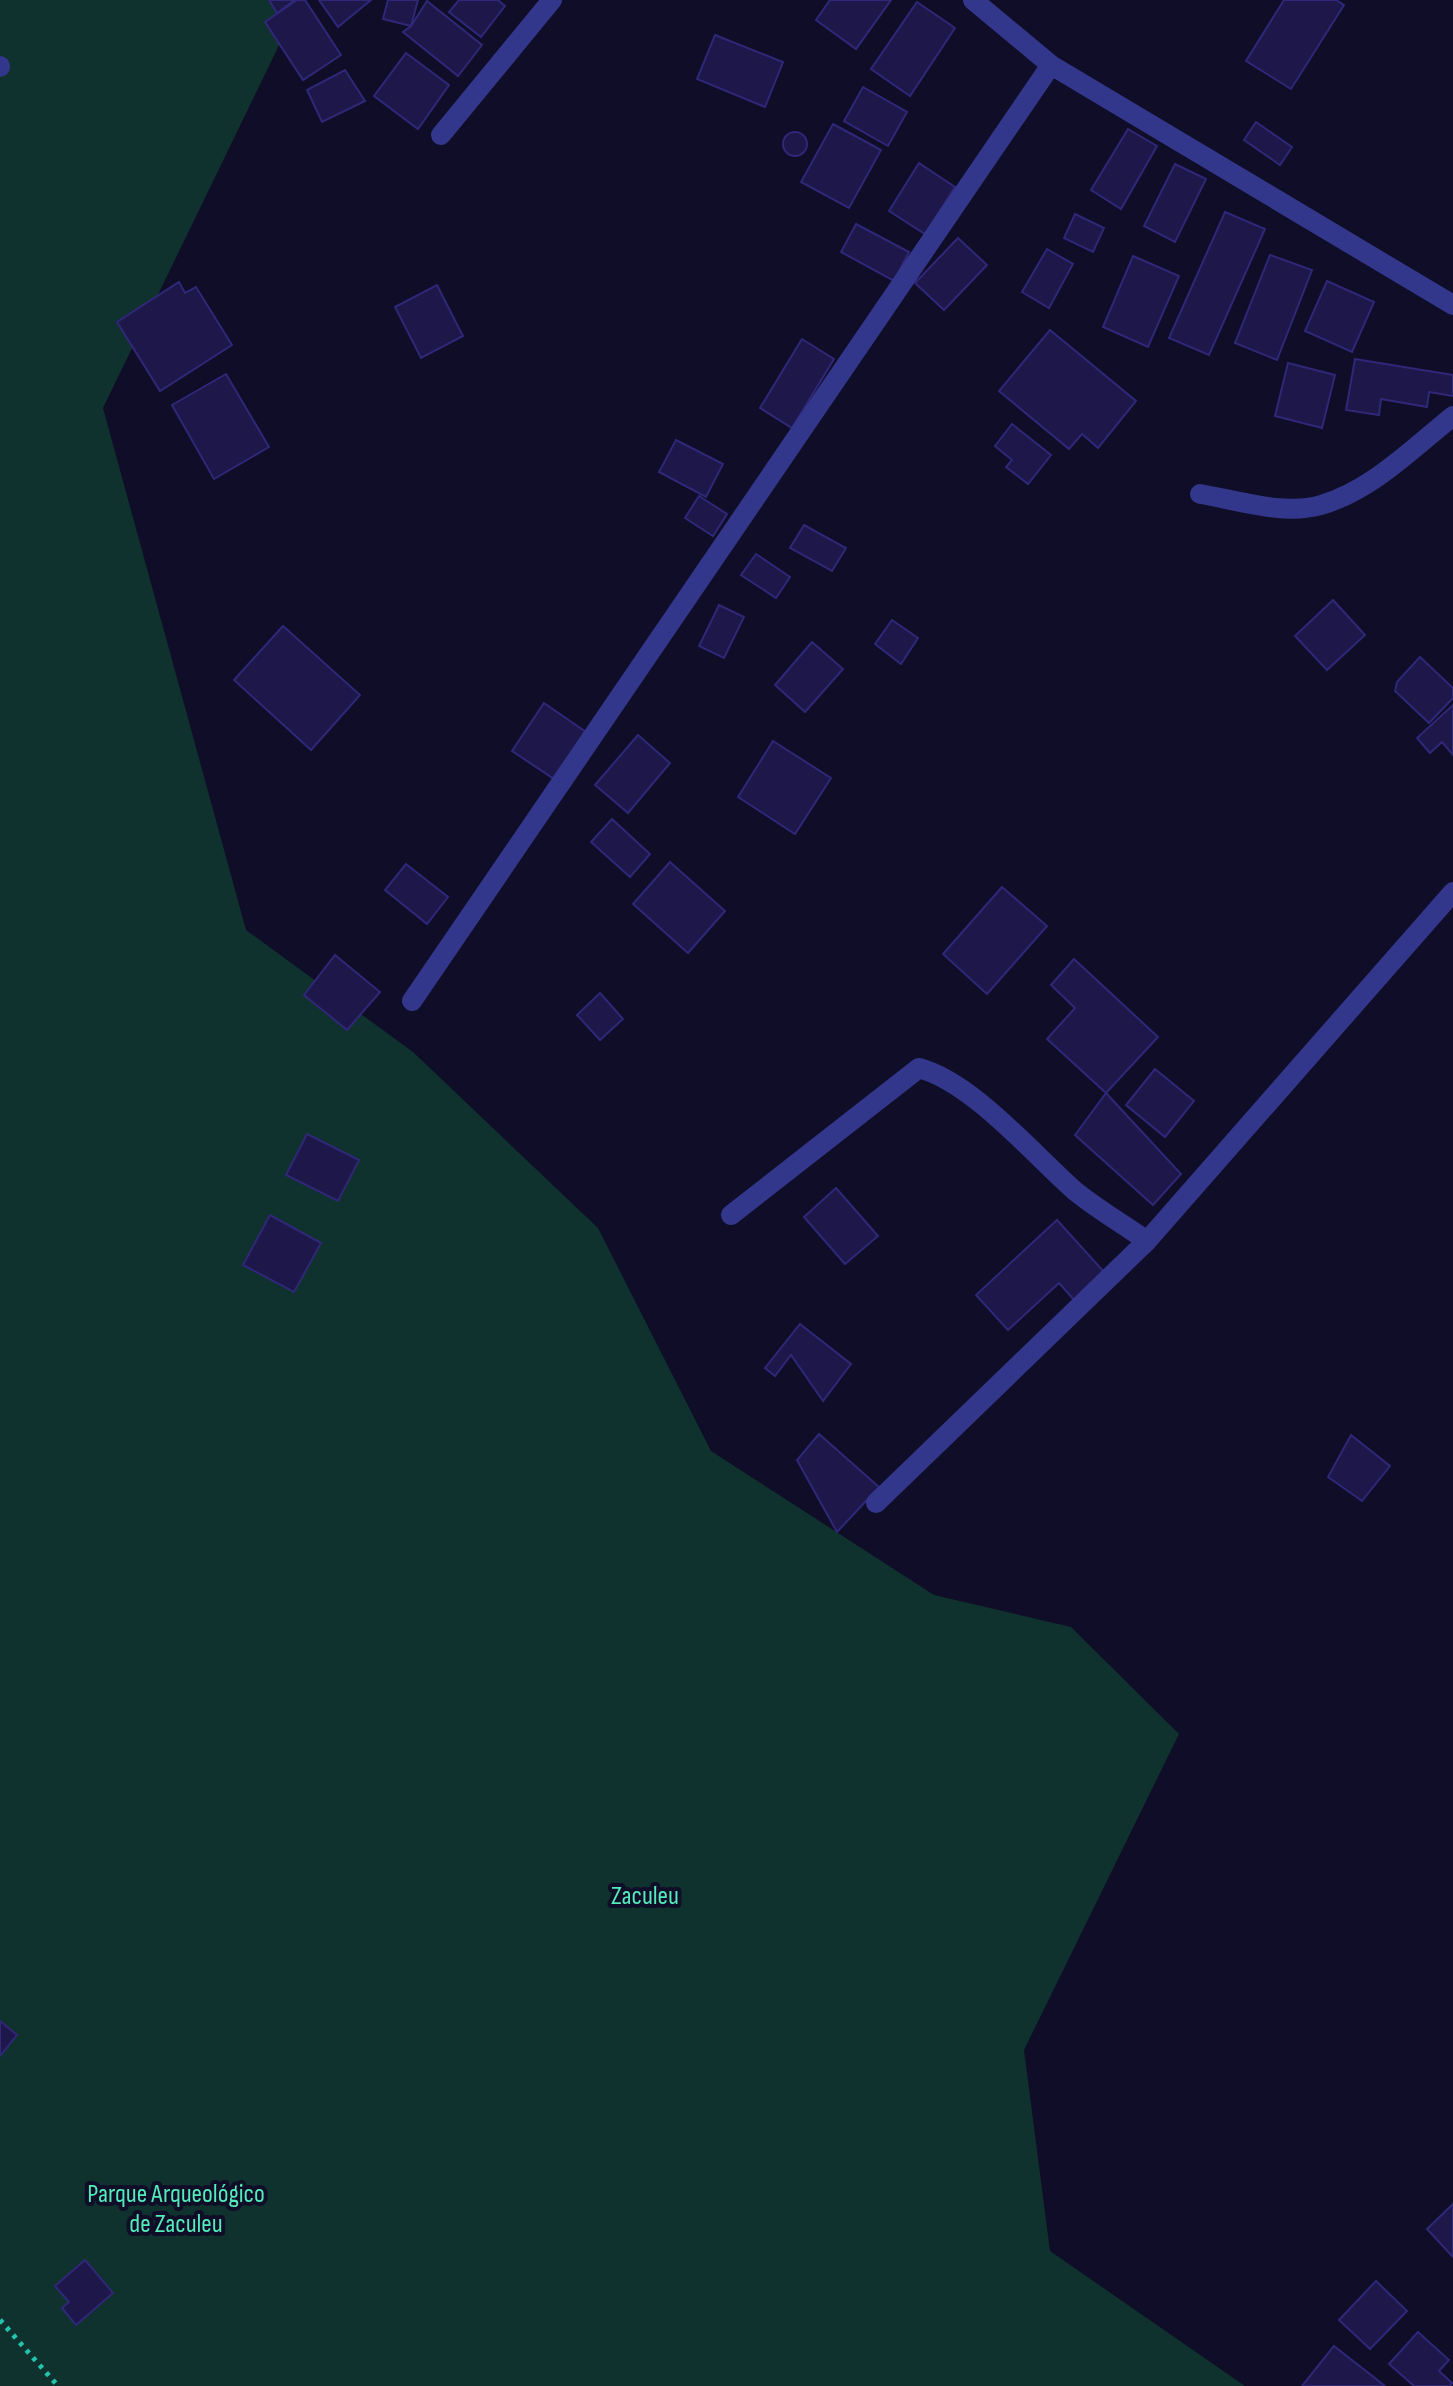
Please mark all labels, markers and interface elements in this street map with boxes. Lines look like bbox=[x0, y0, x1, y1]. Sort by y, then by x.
park label: Zaculeu bbox=[611, 1881, 679, 1912]
park label: Parque Arqueológico de Zaculeu bbox=[87, 2179, 265, 2240]

